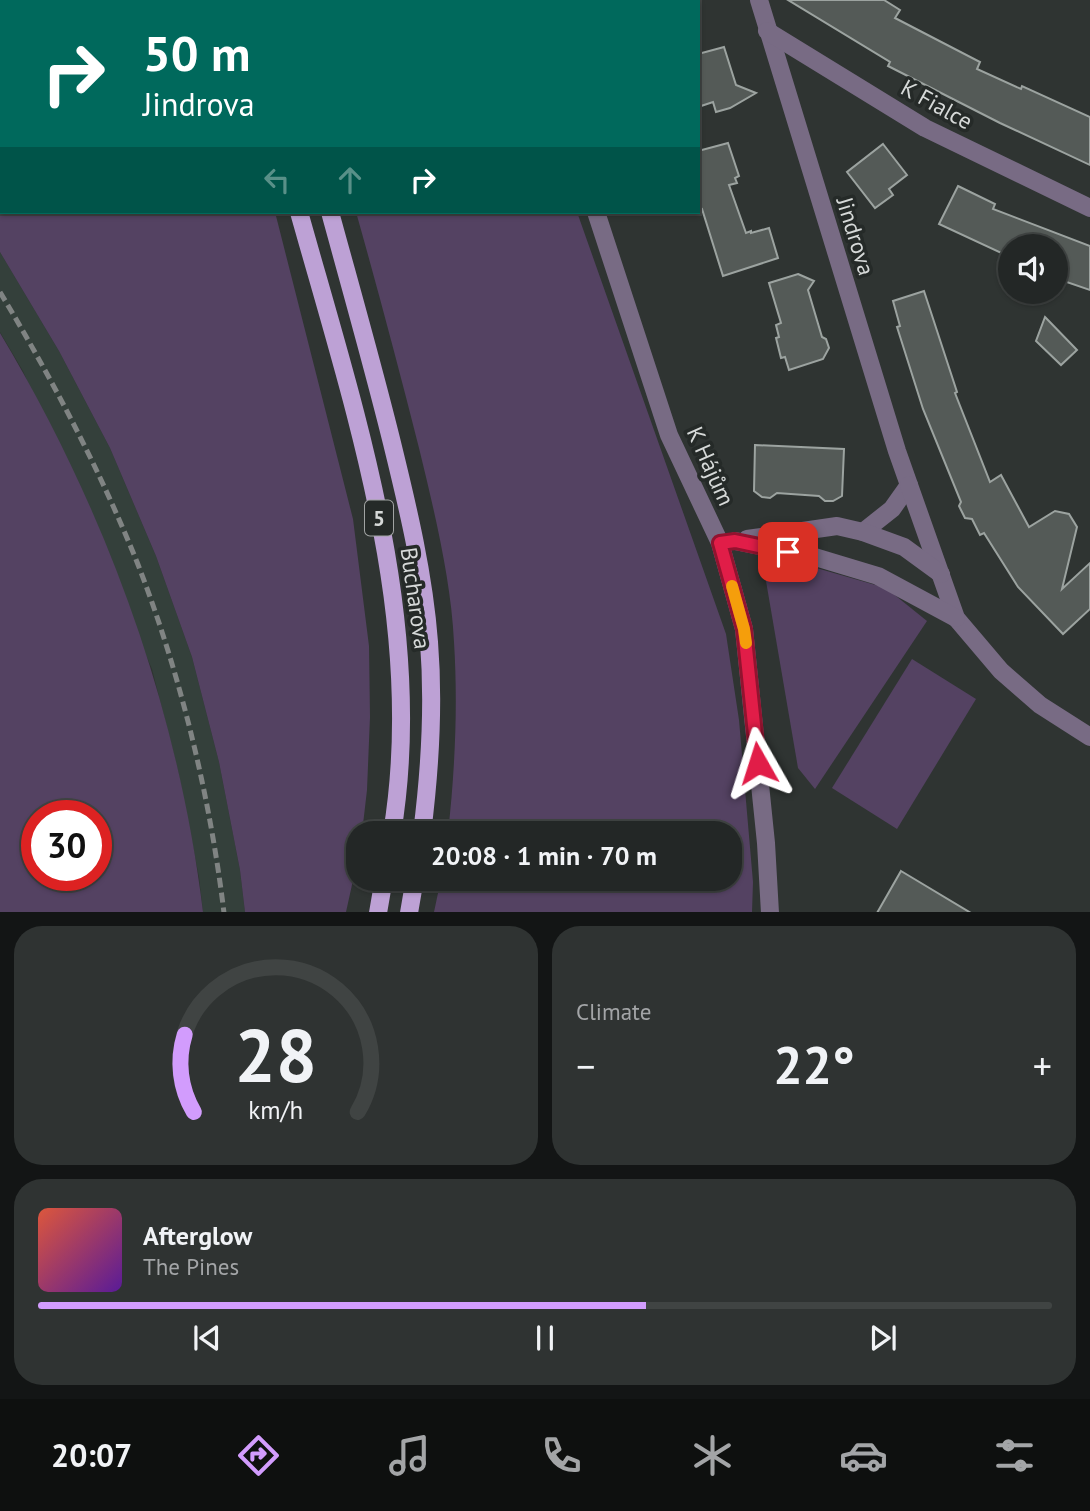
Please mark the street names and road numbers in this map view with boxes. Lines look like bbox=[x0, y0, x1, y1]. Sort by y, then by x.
street label: K Fialce bbox=[896, 73, 978, 135]
street label: Jindrova bbox=[830, 192, 882, 279]
street label: K Hájům bbox=[681, 422, 741, 510]
road number: 5 bbox=[365, 500, 393, 536]
street label: Bucharova bbox=[395, 545, 437, 651]

